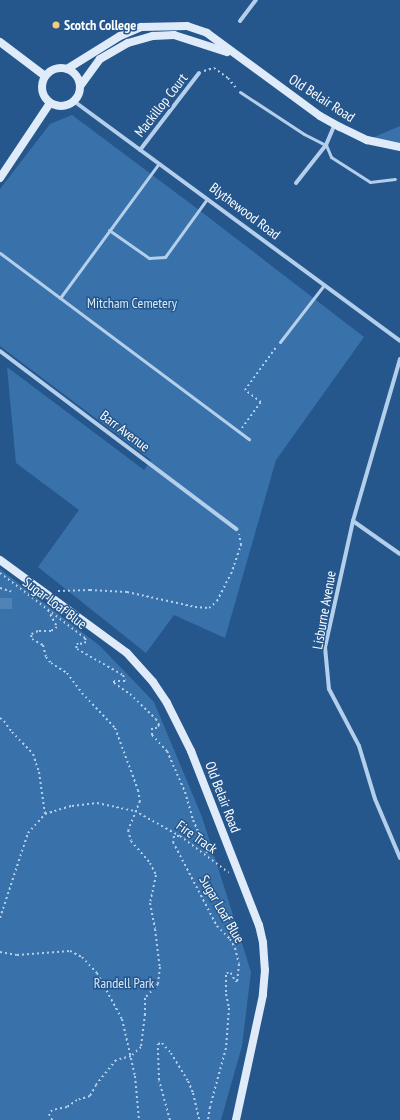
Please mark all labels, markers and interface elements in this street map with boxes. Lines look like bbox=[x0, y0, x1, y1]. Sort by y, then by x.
place label: Scotch College bbox=[64, 17, 136, 33]
marker: Scotch College bbox=[51, 20, 61, 30]
street label: Mackillop Court bbox=[131, 70, 191, 140]
street label: Old Belair Road bbox=[286, 71, 358, 125]
street label: Blythewood Road bbox=[206, 179, 284, 243]
park label: Mitcham Cemetery bbox=[87, 295, 177, 311]
street label: Barr Avenue bbox=[97, 407, 153, 455]
street label: Lisburne Avenue bbox=[309, 569, 339, 651]
street label: Sugar Loaf Blue bbox=[20, 574, 90, 632]
street label: Old Belair Road bbox=[202, 759, 244, 835]
street label: Fire Track bbox=[173, 817, 221, 857]
street label: Sugar Loaf Blue bbox=[196, 872, 248, 946]
park label: Randell Park bbox=[94, 975, 154, 991]

